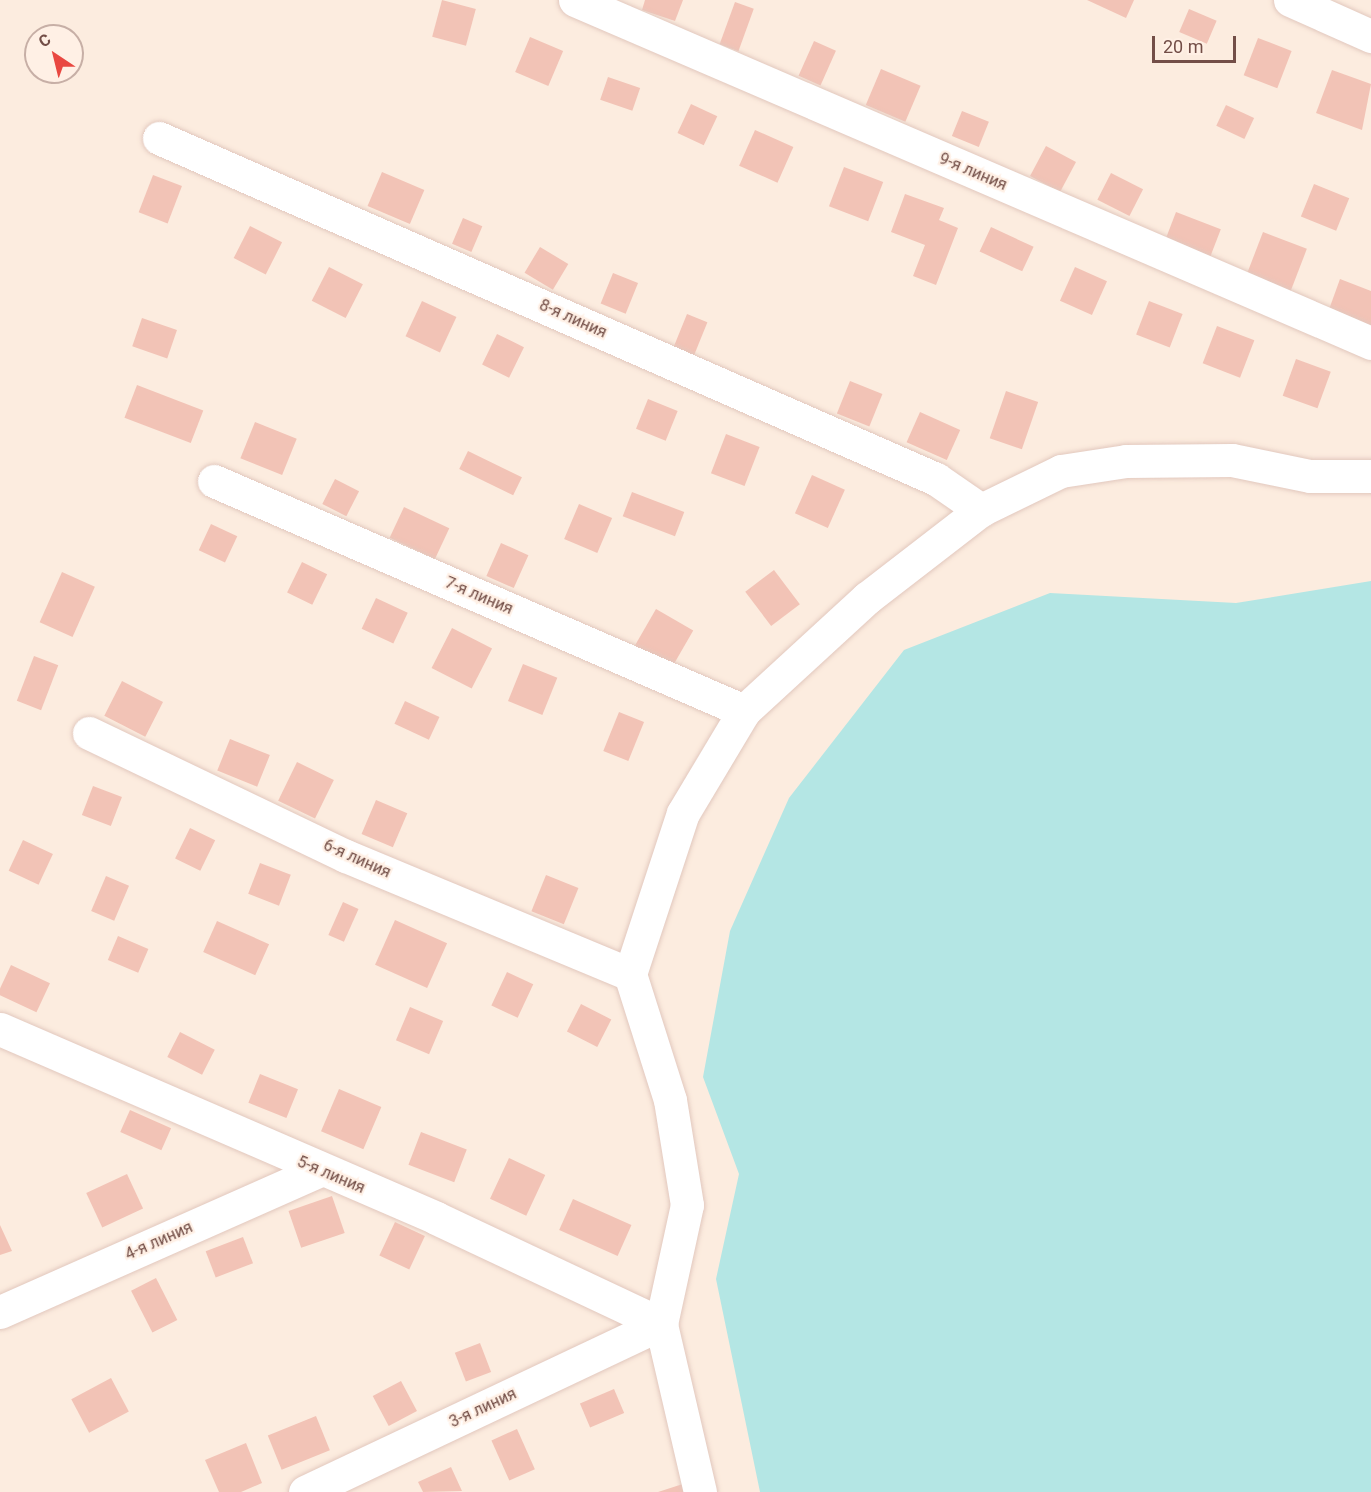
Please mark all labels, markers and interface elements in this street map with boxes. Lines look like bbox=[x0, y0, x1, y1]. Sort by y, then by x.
north arrow bbox=[24, 24, 84, 84]
scale bar bbox=[1155, 24, 1239, 62]
text: С bbox=[35, 30, 54, 51]
text: 20 m bbox=[1163, 36, 1203, 57]
street label: 9-я линия bbox=[936, 149, 1010, 195]
street label: 8-я линия bbox=[536, 296, 610, 342]
street label: 7-я линия bbox=[442, 573, 516, 619]
street label: 6-я линия bbox=[320, 836, 394, 882]
street label: 5-я линия bbox=[294, 1152, 368, 1198]
street label: 4-я линия bbox=[122, 1218, 196, 1264]
street label: 3-я линия bbox=[446, 1384, 520, 1432]

